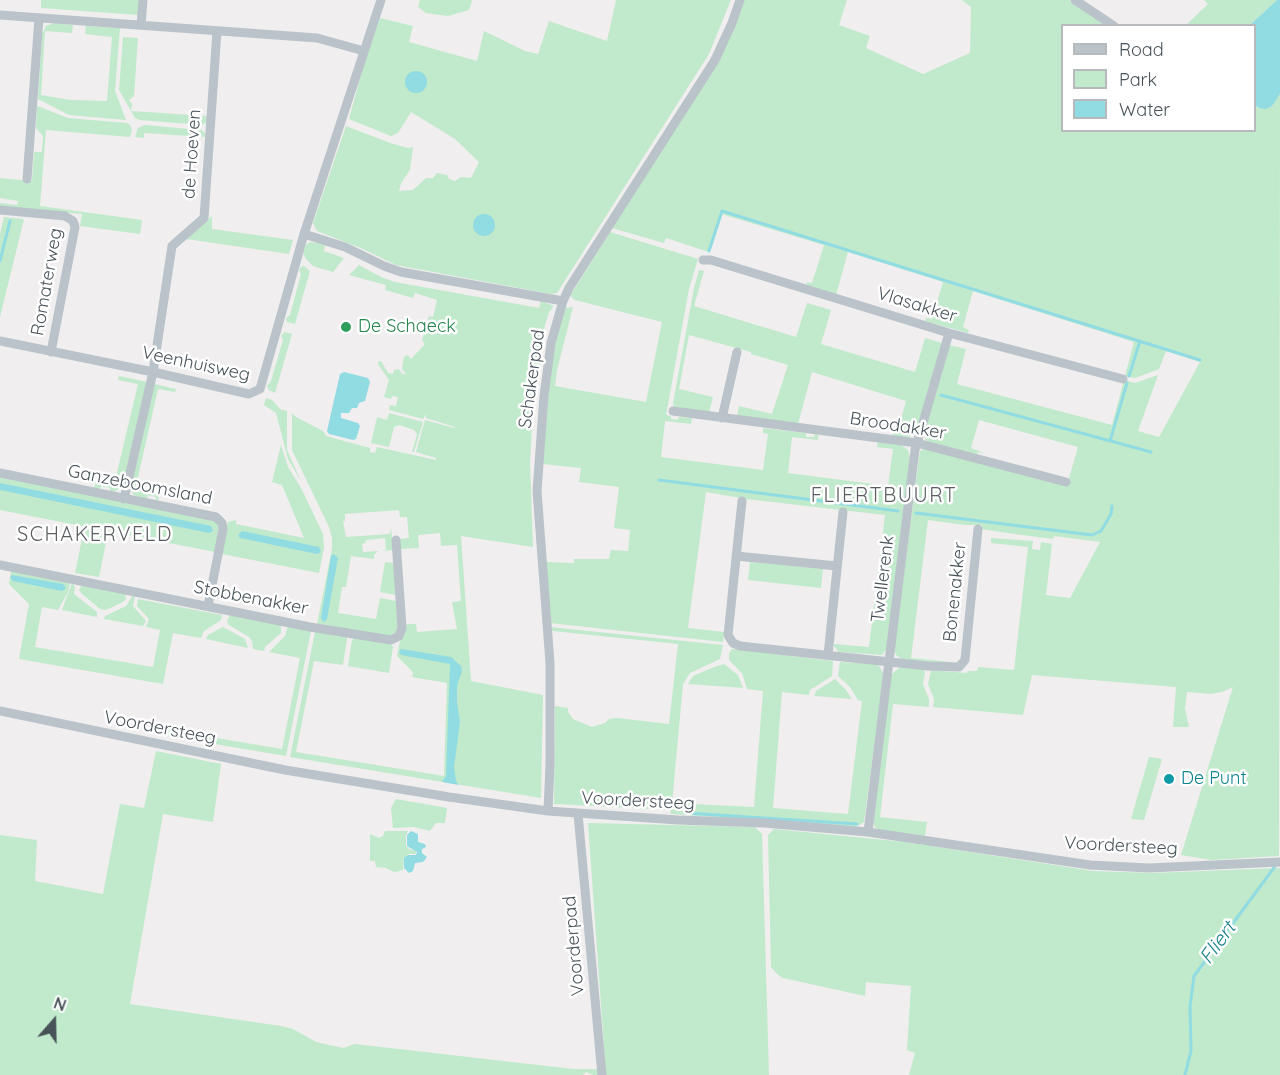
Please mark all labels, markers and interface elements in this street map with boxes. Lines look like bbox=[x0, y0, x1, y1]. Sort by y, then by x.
legend bbox=[1061, 24, 1256, 132]
text: Road bbox=[1119, 38, 1164, 61]
text: Park bbox=[1119, 68, 1157, 91]
text: Water bbox=[1119, 98, 1170, 121]
street label: de Hoeven bbox=[178, 108, 206, 200]
street label: Romaterweg bbox=[27, 226, 67, 338]
street label: Vlasakker bbox=[874, 283, 960, 327]
place label: De Schaeck bbox=[358, 316, 456, 338]
marker: De Schaeck bbox=[339, 320, 353, 334]
street label: Schakerpad bbox=[514, 328, 550, 430]
street label: Veenhuisweg bbox=[140, 342, 252, 386]
street label: Broodakker bbox=[848, 408, 948, 444]
street label: Ganzeboomsland bbox=[66, 460, 214, 510]
district label: FLIERTBUURT bbox=[811, 484, 957, 508]
district label: SCHAKERVELD bbox=[17, 523, 173, 547]
street label: Twellerenk bbox=[867, 534, 899, 624]
street label: Bonenakker bbox=[939, 541, 971, 643]
street label: Stobbenakker bbox=[192, 576, 310, 620]
street label: Voordersteeg bbox=[102, 707, 218, 749]
place label: De Punt bbox=[1181, 768, 1247, 790]
marker: De Punt bbox=[1162, 772, 1176, 786]
street label: Voordersteeg bbox=[581, 787, 695, 815]
street label: Voordersteeg bbox=[1064, 832, 1178, 860]
street label: Voorderpad bbox=[559, 895, 589, 997]
water label: Fliert bbox=[1195, 917, 1241, 969]
north arrow bbox=[24, 991, 84, 1051]
text: N bbox=[51, 993, 69, 1015]

